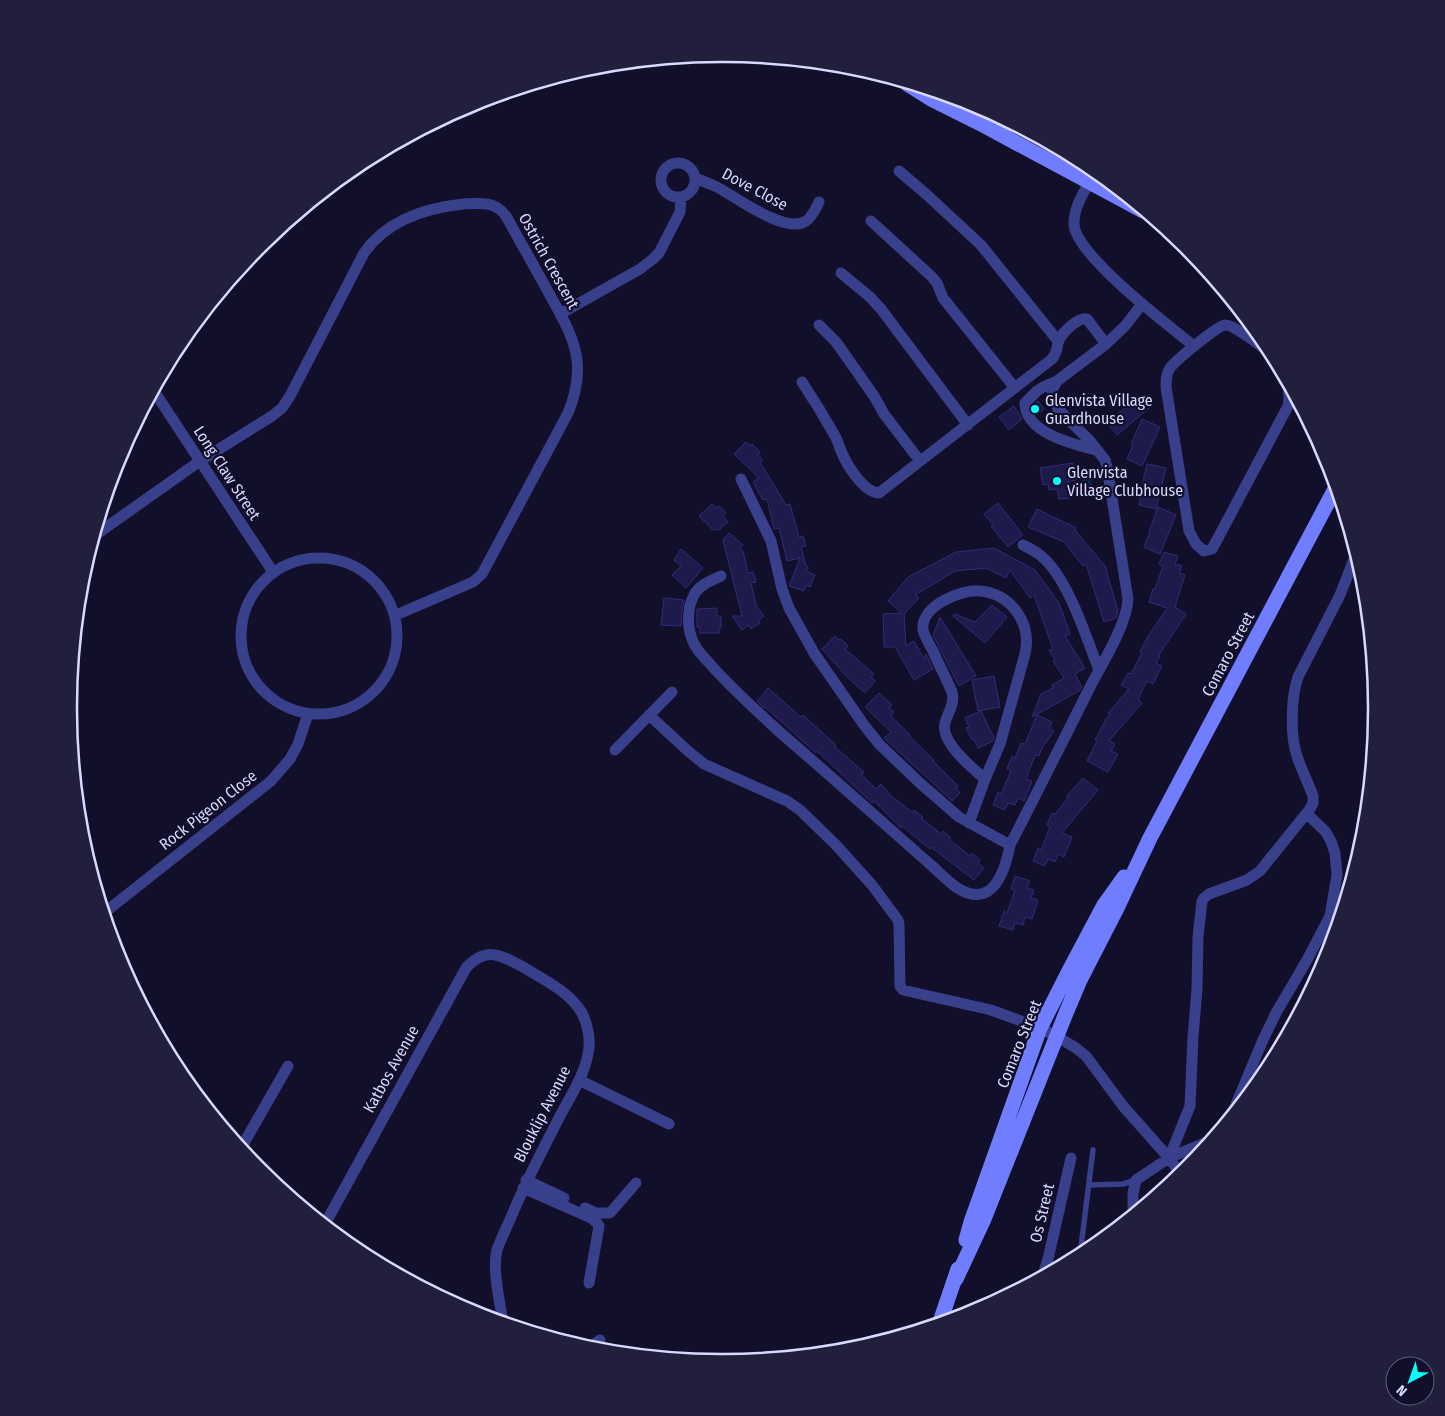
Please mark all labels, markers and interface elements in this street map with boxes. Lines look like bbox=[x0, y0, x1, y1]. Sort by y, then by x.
street label: Dove Close bbox=[719, 164, 791, 214]
street label: Ostrich Crescent bbox=[515, 210, 584, 313]
place label: Glenvista Village Guardhouse bbox=[1045, 391, 1153, 428]
marker: Glenvista Village Guardhouse bbox=[1029, 403, 1041, 415]
street label: Long Claw Street bbox=[190, 422, 265, 524]
place label: Glenvista Village Clubhouse bbox=[1067, 463, 1183, 500]
marker: Glenvista Village Clubhouse bbox=[1051, 475, 1063, 487]
street label: Comaro Street bbox=[1198, 608, 1259, 700]
street label: Rock Pigeon Close bbox=[155, 766, 261, 854]
street label: Comaro Street bbox=[993, 997, 1046, 1091]
street label: Katbos Avenue bbox=[359, 1022, 423, 1116]
street label: Blouklip Avenue bbox=[510, 1062, 575, 1165]
street label: Os Street bbox=[1026, 1181, 1058, 1244]
north arrow bbox=[1385, 1356, 1435, 1406]
text: N bbox=[1393, 1381, 1411, 1400]

